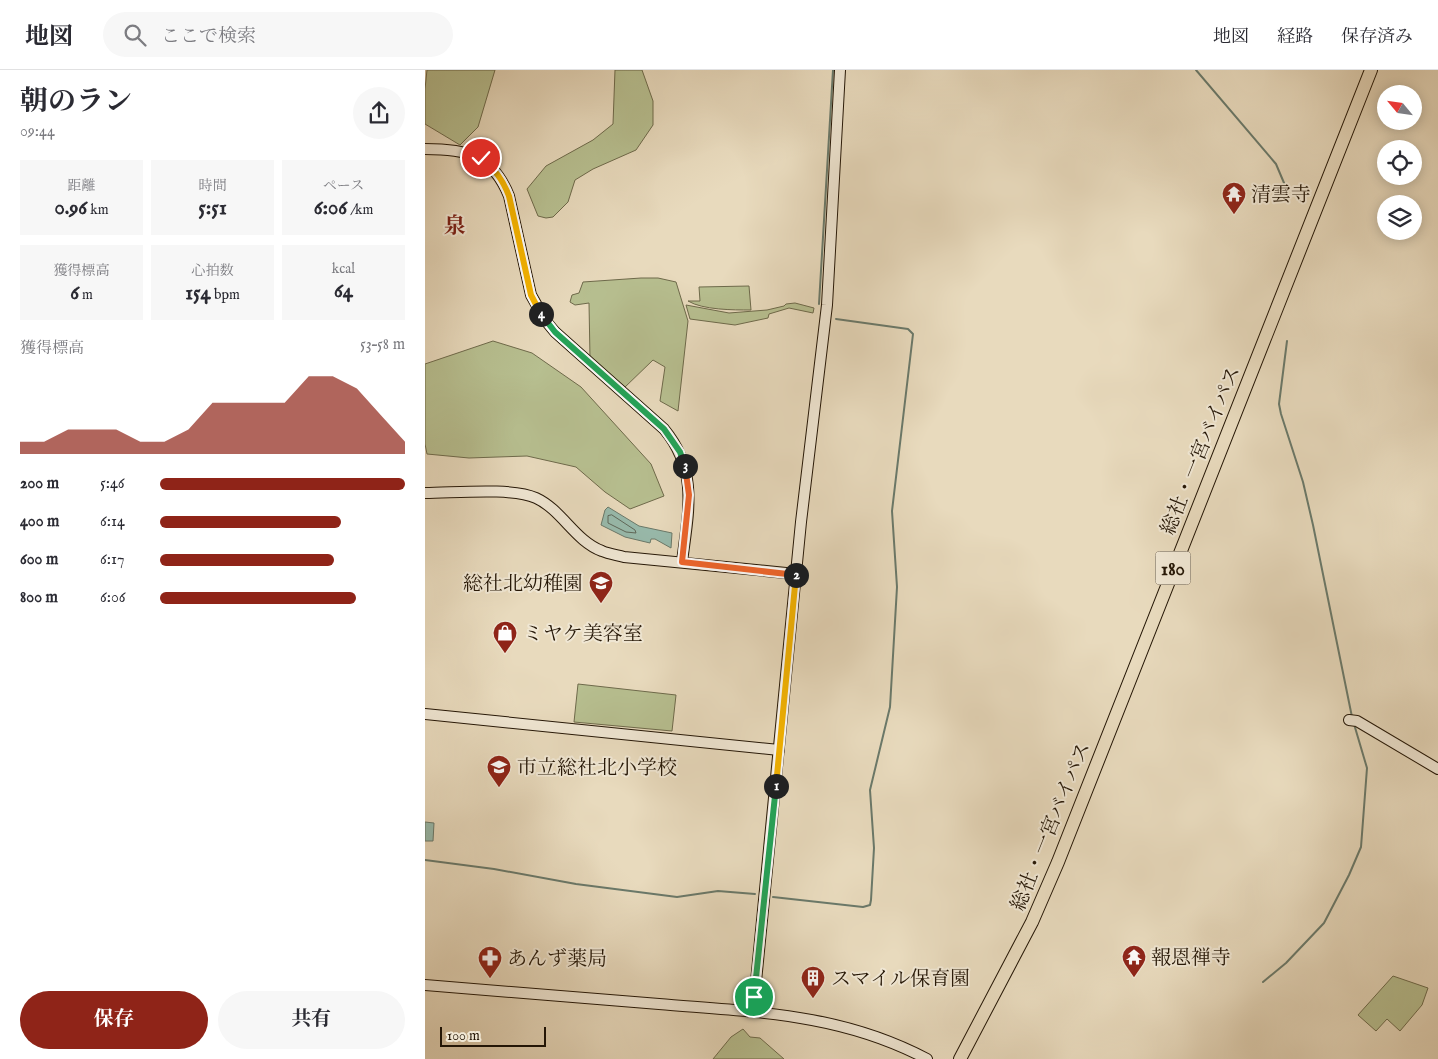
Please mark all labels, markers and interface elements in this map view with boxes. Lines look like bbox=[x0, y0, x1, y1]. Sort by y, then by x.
search box bbox=[103, 12, 453, 57]
icon: search bbox=[121, 21, 149, 49]
text: 地図 bbox=[25, 22, 73, 53]
text: ここで検索 bbox=[161, 25, 256, 49]
text: 地図 bbox=[1213, 26, 1249, 49]
text: 経路 bbox=[1277, 26, 1313, 49]
text: 保存済み bbox=[1341, 26, 1413, 49]
text: 朝のラン bbox=[20, 85, 132, 120]
north arrow bbox=[1377, 85, 1423, 130]
map controls bbox=[1377, 85, 1422, 240]
button: share bbox=[353, 87, 405, 139]
text: 09:44 bbox=[20, 122, 55, 142]
pin bbox=[460, 137, 502, 179]
button: locate bbox=[1377, 140, 1422, 185]
icon: check bbox=[467, 144, 495, 172]
text: 距離 bbox=[68, 177, 96, 195]
text: 時間 bbox=[199, 177, 227, 195]
text: ペース bbox=[323, 177, 364, 195]
temple icon: 清雲寺 bbox=[1221, 181, 1247, 215]
place label: 清雲寺 bbox=[1251, 183, 1311, 208]
text: 0.96 bbox=[54, 195, 87, 222]
text: 5:51 bbox=[198, 195, 227, 222]
text: 6:06 bbox=[314, 195, 347, 222]
button: layers bbox=[1377, 195, 1422, 240]
text: km bbox=[87, 201, 109, 219]
text: /km bbox=[347, 201, 373, 219]
district label: 泉 bbox=[444, 213, 466, 241]
text: kcal bbox=[332, 260, 355, 278]
text: 獲得標高 bbox=[54, 262, 110, 280]
text: 心拍数 bbox=[192, 262, 234, 280]
text: 64 bbox=[334, 278, 353, 305]
text: 6 bbox=[70, 280, 79, 307]
text: 154 bbox=[185, 280, 211, 307]
text: m bbox=[79, 286, 93, 304]
text: bpm bbox=[211, 286, 240, 304]
pin: 4 bbox=[529, 302, 553, 326]
text: 4 bbox=[538, 305, 545, 323]
text: 53–58 m bbox=[360, 335, 405, 355]
text: 獲得標高 bbox=[20, 339, 84, 359]
street label: 総社・一宮バイパス bbox=[1156, 363, 1247, 539]
pin: 3 bbox=[673, 454, 697, 478]
text: 3 bbox=[683, 457, 688, 475]
text: 200 m bbox=[20, 474, 59, 494]
text: 5:46 bbox=[100, 474, 125, 494]
text: 400 m bbox=[20, 512, 59, 532]
text: 6:14 bbox=[100, 512, 125, 532]
text: 600 m bbox=[20, 550, 58, 570]
text: 6:17 bbox=[100, 550, 124, 570]
road number: 180 bbox=[1155, 552, 1191, 584]
pin: 2 bbox=[783, 562, 809, 588]
text: 2 bbox=[793, 566, 800, 584]
school or university icon: 総社北幼稚園 bbox=[588, 570, 614, 604]
place label: 総社北幼稚園 bbox=[463, 572, 583, 597]
text: 800 m bbox=[20, 588, 58, 608]
text: 6:06 bbox=[100, 588, 126, 608]
shop icon: ミヤケ美容室 bbox=[492, 620, 518, 654]
place label: ミヤケ美容室 bbox=[523, 622, 643, 647]
street label: 総社・一宮バイパス bbox=[1006, 739, 1097, 915]
school or university icon: 市立総社北小学校 bbox=[486, 754, 512, 788]
place label: 市立総社北小学校 bbox=[517, 756, 677, 781]
pin: 1 bbox=[763, 774, 789, 798]
text: 1 bbox=[774, 777, 779, 795]
temple icon: 報恩禅寺 bbox=[1121, 944, 1147, 978]
pharmacy icon: あんず薬局 bbox=[477, 945, 503, 979]
place label: 報恩禅寺 bbox=[1151, 946, 1231, 971]
place label: あんず薬局 bbox=[507, 947, 607, 972]
building icon: スマイル保育園 bbox=[800, 965, 826, 999]
place label: スマイル保育園 bbox=[831, 967, 970, 992]
pin bbox=[733, 976, 775, 1018]
icon: arrive bbox=[740, 983, 768, 1011]
button: 保存 bbox=[20, 991, 208, 1049]
button: 共有 bbox=[218, 991, 405, 1049]
scale bar bbox=[440, 1024, 546, 1047]
text: 100 m bbox=[447, 1027, 480, 1045]

